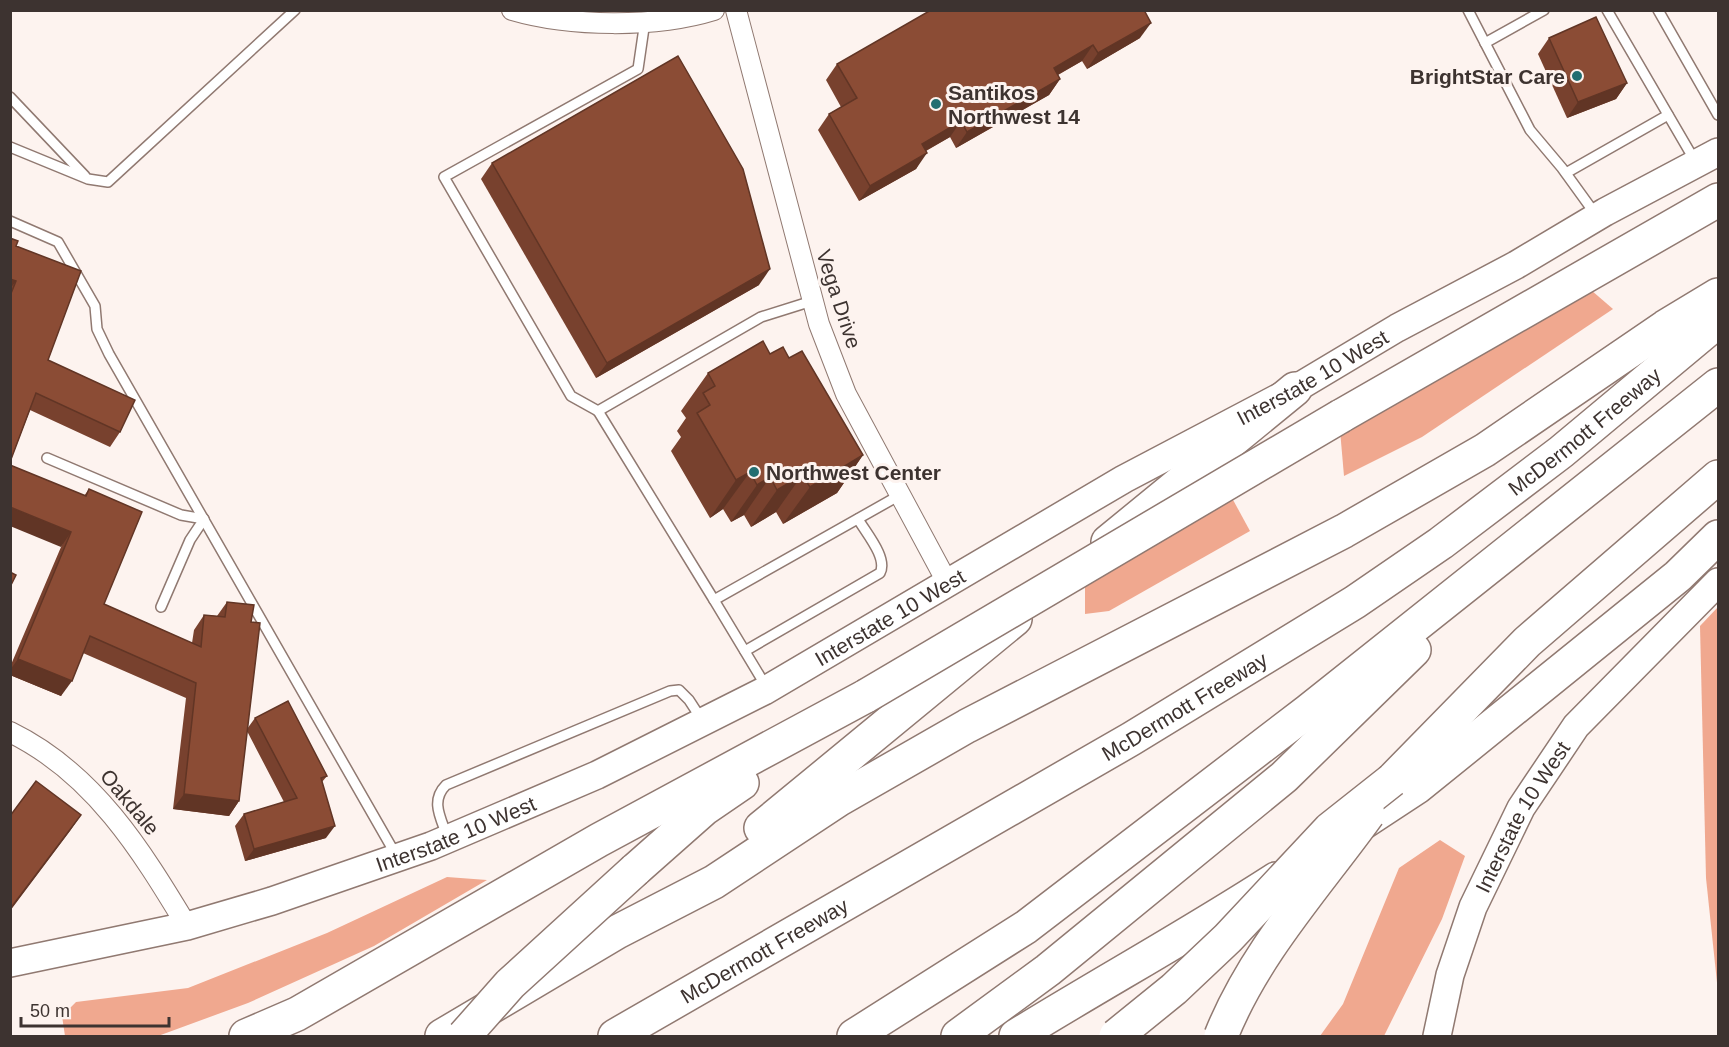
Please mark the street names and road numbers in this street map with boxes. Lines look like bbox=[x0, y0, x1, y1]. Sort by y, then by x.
street label: Vega Drive bbox=[812, 247, 866, 351]
street label: Interstate 10 West bbox=[1233, 325, 1392, 429]
street label: McDermott Freeway bbox=[1504, 362, 1665, 499]
street label: Interstate 10 West bbox=[811, 564, 969, 670]
street label: McDermott Freeway bbox=[1098, 647, 1272, 765]
street label: Interstate 10 West bbox=[1470, 737, 1574, 896]
street label: Oakdale bbox=[96, 765, 164, 839]
street label: Interstate 10 West bbox=[373, 791, 539, 876]
street label: McDermott Freeway bbox=[676, 893, 852, 1007]

